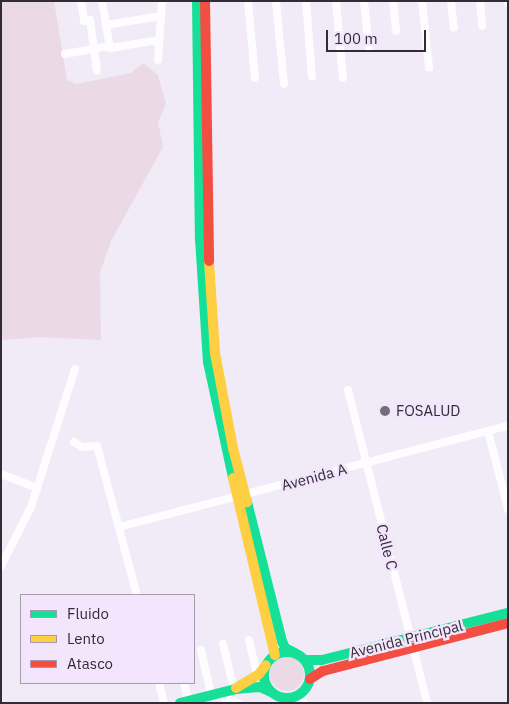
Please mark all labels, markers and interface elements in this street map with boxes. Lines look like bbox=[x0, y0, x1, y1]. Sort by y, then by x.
scale bar bbox=[329, 20, 429, 52]
text: 100 m bbox=[334, 29, 378, 48]
place label: FOSALUD bbox=[396, 402, 460, 420]
marker: FOSALUD bbox=[378, 404, 392, 418]
street label: Avenida A bbox=[279, 460, 349, 494]
street label: Calle C bbox=[373, 522, 401, 572]
legend bbox=[20, 594, 195, 684]
text: Fluido bbox=[67, 604, 109, 623]
street label: Avenida Principal bbox=[347, 616, 465, 662]
text: Lento bbox=[67, 629, 105, 648]
text: Atasco bbox=[67, 654, 113, 673]

